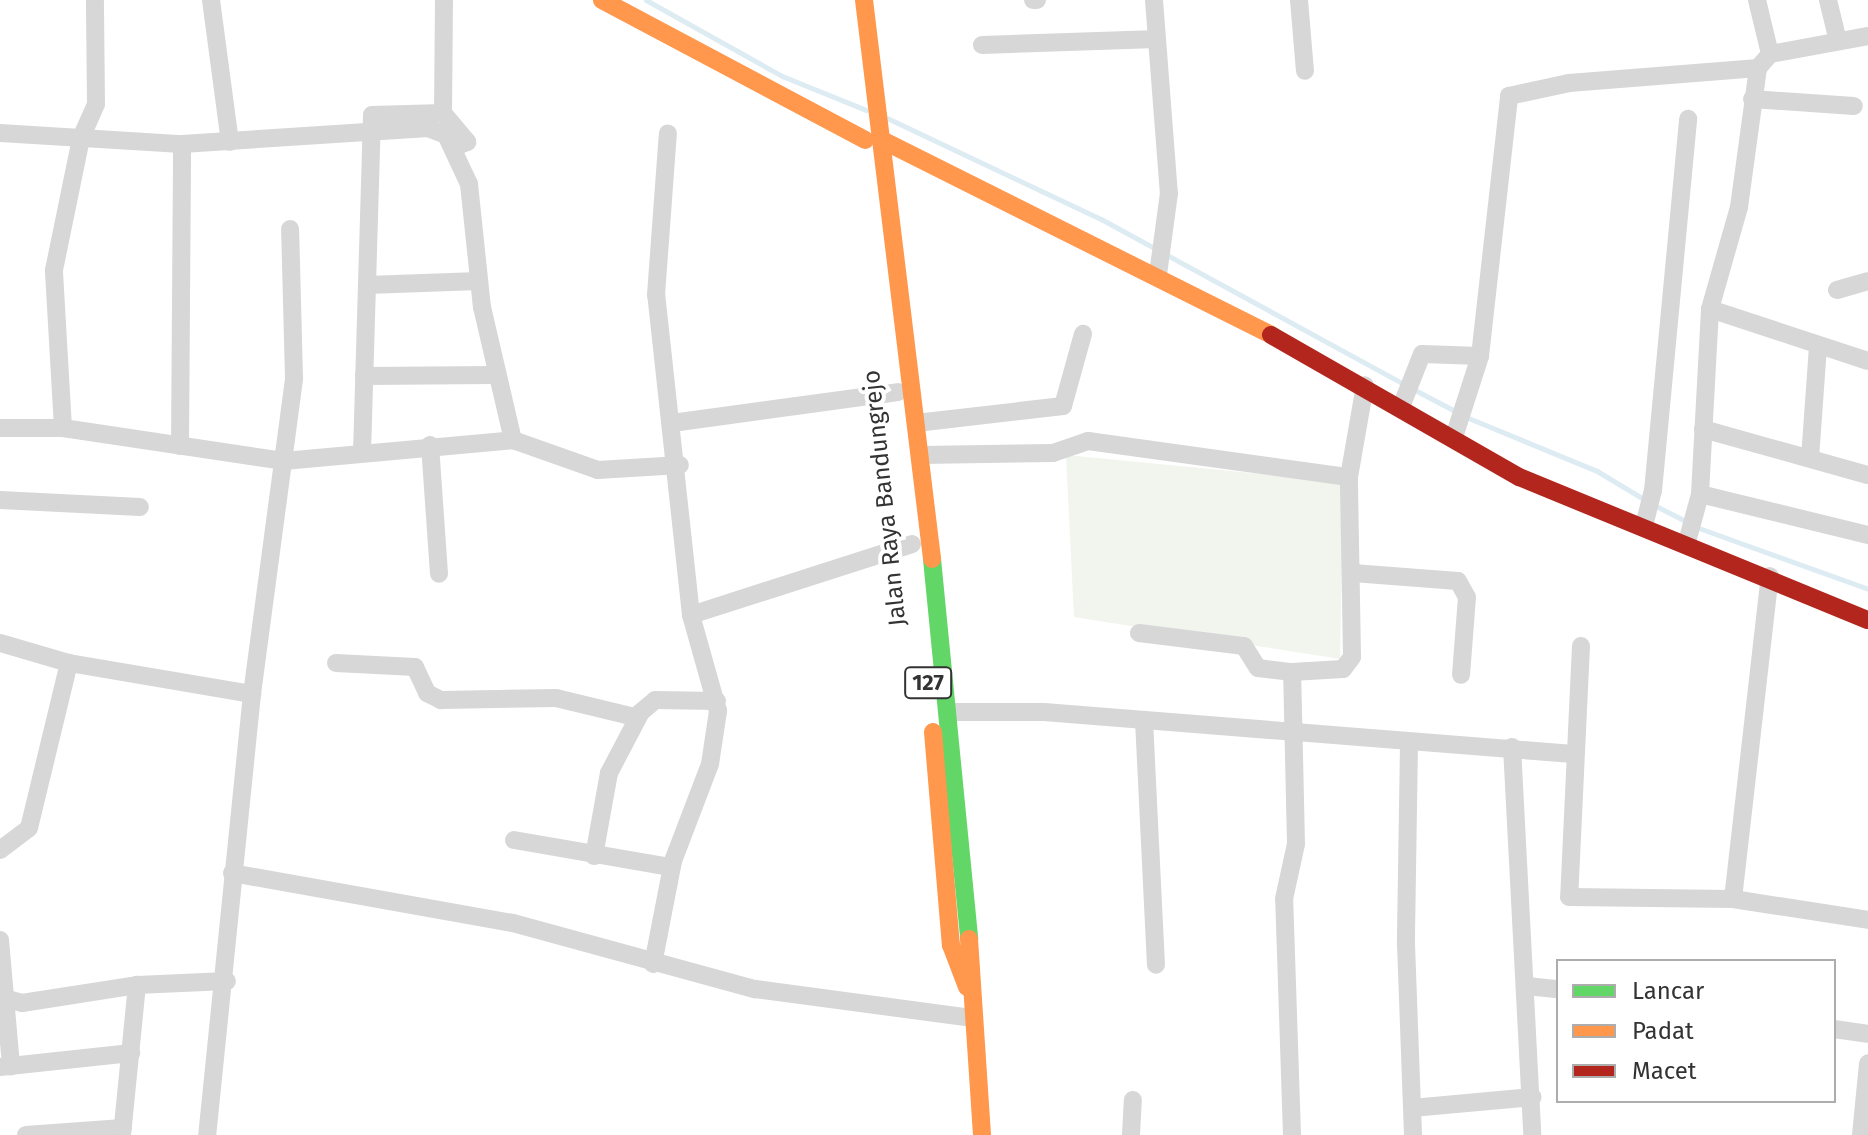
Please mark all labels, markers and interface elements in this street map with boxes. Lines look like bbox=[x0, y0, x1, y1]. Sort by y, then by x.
street label: Jalan Raya Bandungrejo bbox=[857, 369, 913, 627]
road number: 127 bbox=[904, 665, 952, 701]
legend bbox=[1556, 959, 1836, 1103]
text: Lancar bbox=[1632, 977, 1704, 1005]
text: Padat bbox=[1632, 1017, 1694, 1045]
text: Macet bbox=[1632, 1057, 1696, 1085]

